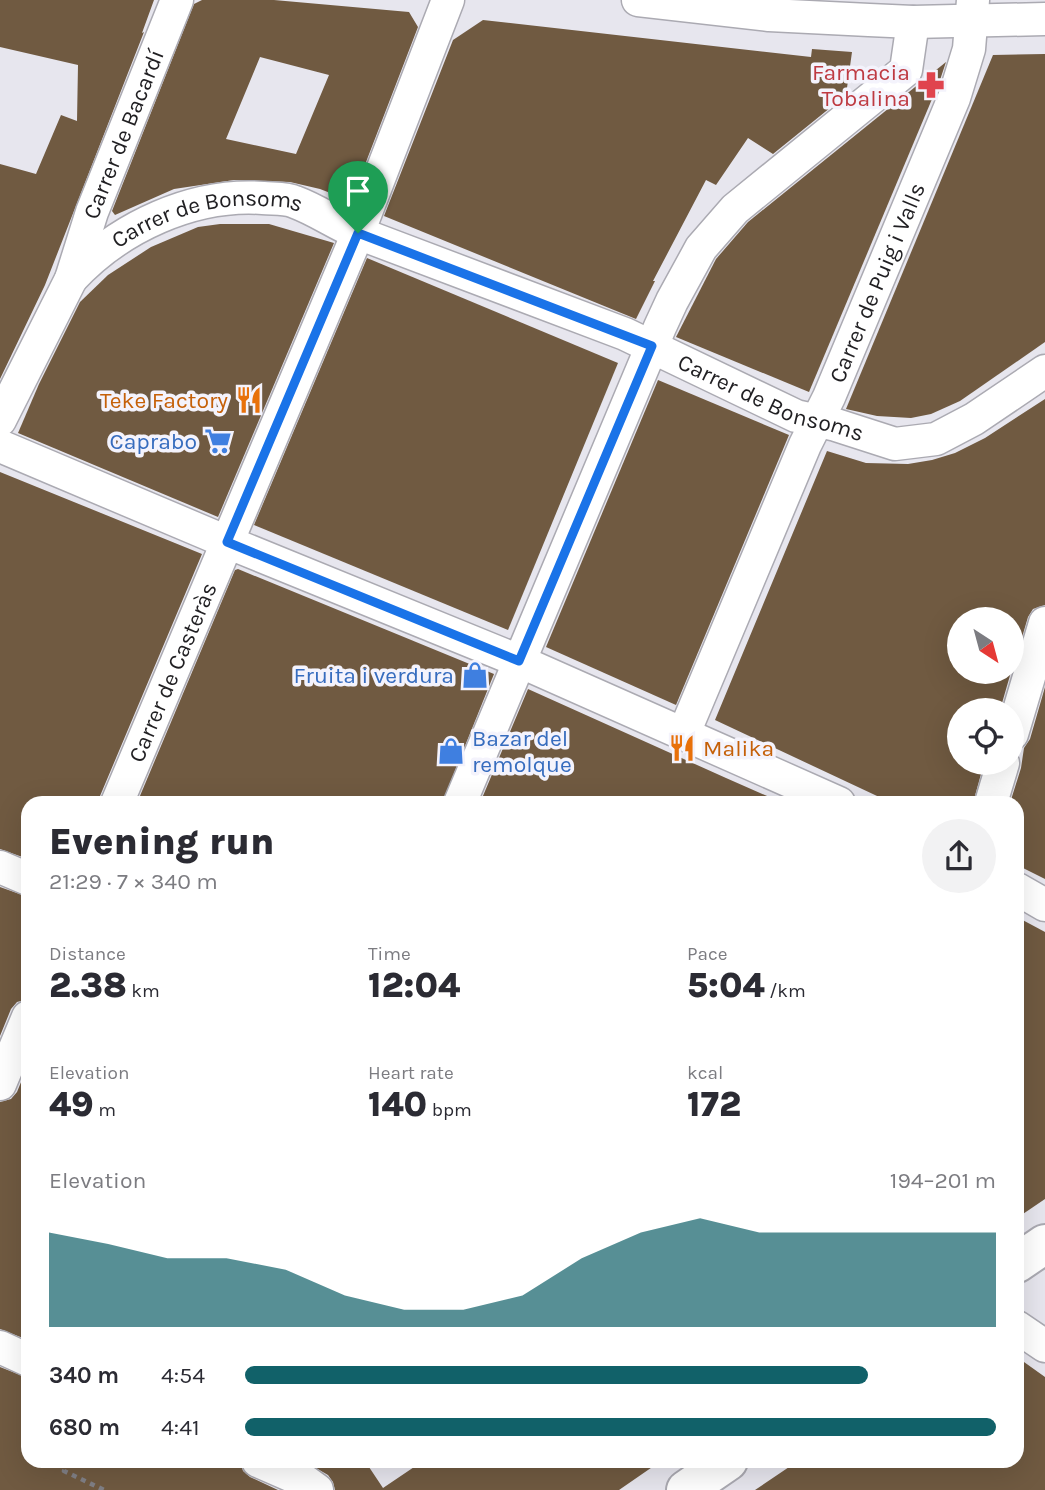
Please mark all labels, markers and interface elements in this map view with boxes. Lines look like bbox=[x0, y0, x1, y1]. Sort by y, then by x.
street label: Carrer de Bacardí bbox=[78, 45, 170, 223]
place label: Farmacia Tobalina bbox=[812, 59, 910, 112]
pharmacy icon: Farmacia Tobalina bbox=[916, 70, 946, 100]
pin bbox=[328, 161, 388, 233]
icon: arrive bbox=[339, 172, 377, 210]
street label: Carrer de Puig i Valls bbox=[824, 179, 931, 387]
street label: Carrer de Bonsoms bbox=[107, 184, 307, 254]
street label: Carrer de Bonsoms bbox=[673, 348, 867, 447]
restaurant icon: Teke Factory bbox=[234, 385, 264, 415]
place label: Teke Factory bbox=[100, 387, 228, 414]
supermarket icon: Caprabo bbox=[203, 426, 233, 456]
place label: Caprabo bbox=[110, 428, 197, 455]
street label: Carrer de Casteràs bbox=[123, 579, 223, 766]
north arrow bbox=[947, 607, 1024, 684]
map controls bbox=[947, 607, 1024, 775]
shop icon: Fruita i verdura bbox=[460, 660, 490, 690]
place label: Fruita i verdura bbox=[294, 662, 454, 689]
button: locate bbox=[947, 698, 1024, 775]
place label: Bazar del remolque bbox=[472, 725, 572, 778]
restaurant icon: Malika bbox=[667, 733, 697, 763]
place label: Malika bbox=[703, 735, 774, 762]
shop icon: Bazar del remolque bbox=[436, 736, 466, 766]
text: Evening run bbox=[49, 819, 274, 864]
button: share bbox=[922, 819, 996, 893]
text: 21:29 · 7 × 340 m bbox=[49, 868, 218, 895]
text: Distance bbox=[49, 943, 126, 965]
text: Time bbox=[368, 943, 411, 965]
text: Pace bbox=[687, 943, 728, 965]
text: 2.38 bbox=[49, 965, 127, 1006]
text: 12:04 bbox=[368, 965, 460, 1006]
text: 5:04 bbox=[687, 965, 765, 1006]
text: km bbox=[127, 980, 160, 1002]
text: /km bbox=[765, 980, 806, 1002]
text: Elevation bbox=[49, 1062, 129, 1084]
text: Heart rate bbox=[368, 1062, 454, 1084]
text: kcal bbox=[687, 1062, 723, 1084]
text: 49 bbox=[49, 1084, 94, 1125]
text: 140 bbox=[368, 1084, 427, 1125]
text: 172 bbox=[687, 1084, 741, 1125]
text: m bbox=[94, 1099, 116, 1121]
text: bpm bbox=[427, 1099, 472, 1121]
text: Elevation bbox=[49, 1167, 146, 1194]
text: 194–201 m bbox=[890, 1167, 996, 1194]
text: 340 m bbox=[49, 1362, 119, 1389]
text: 4:54 bbox=[161, 1362, 205, 1389]
text: 680 m bbox=[49, 1414, 120, 1441]
text: 4:41 bbox=[161, 1414, 200, 1441]

